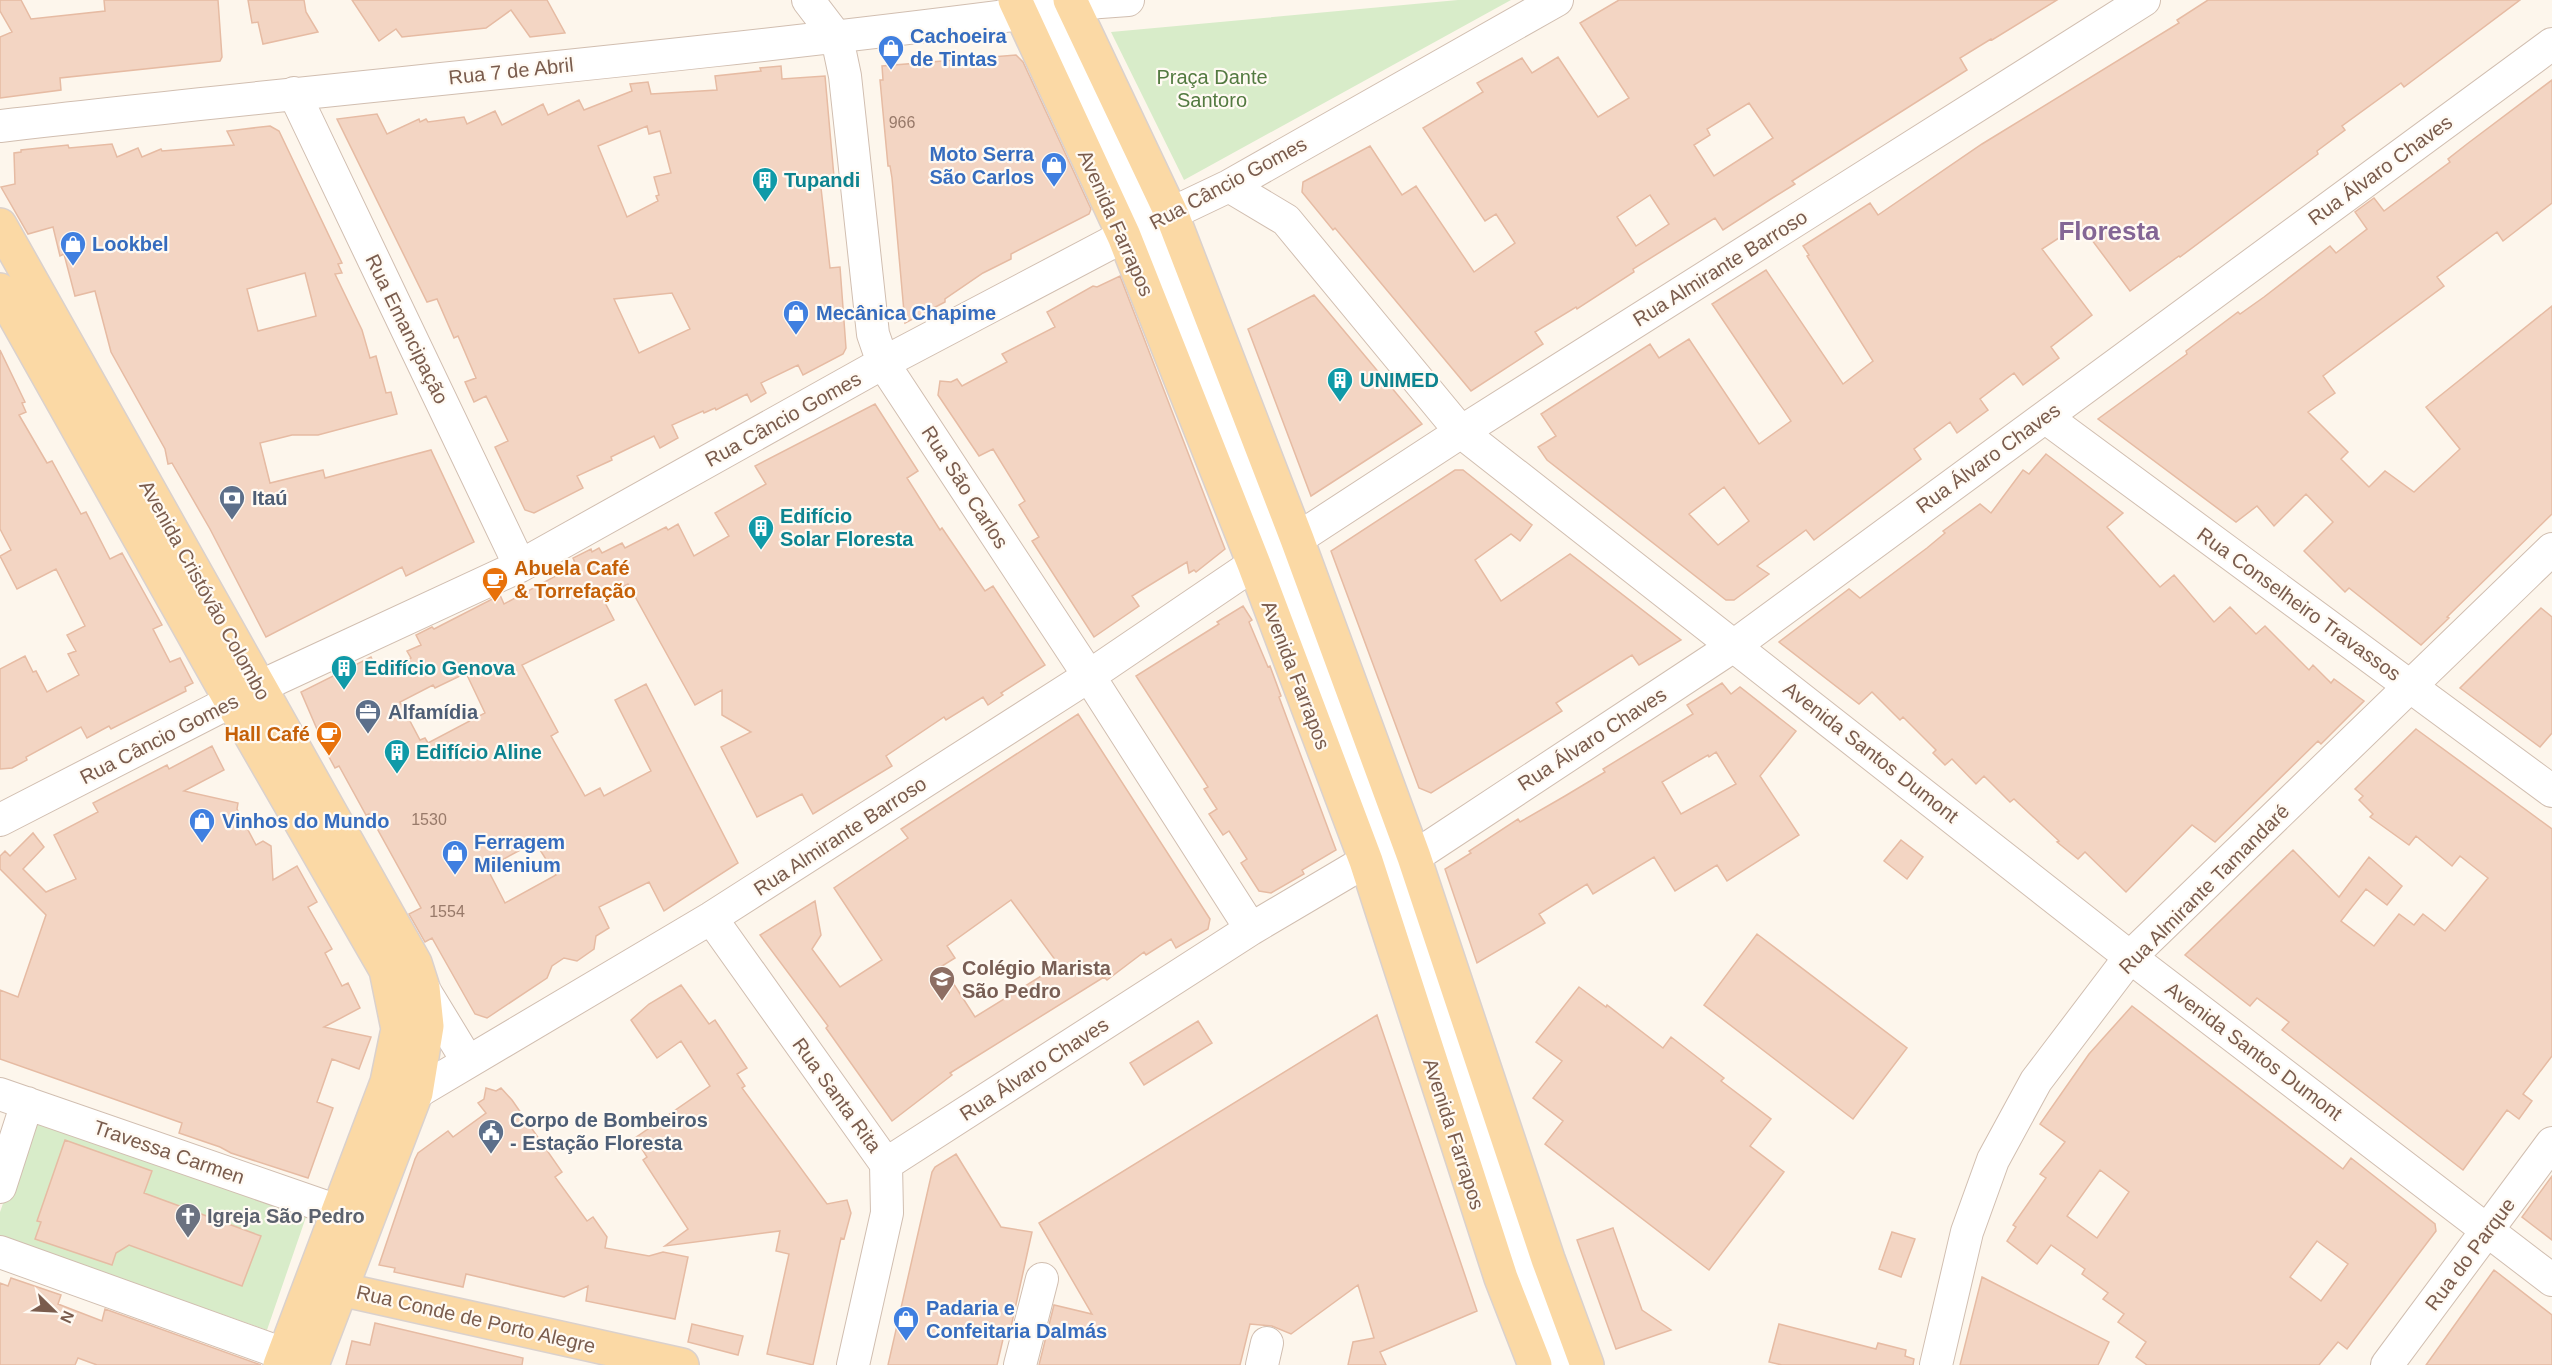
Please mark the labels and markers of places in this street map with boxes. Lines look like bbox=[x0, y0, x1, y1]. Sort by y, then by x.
place label: Cachoeira de Tintas bbox=[910, 25, 1008, 70]
shop icon: Cachoeira de Tintas bbox=[876, 33, 906, 71]
place label: Moto Serra São Carlos bbox=[930, 143, 1035, 188]
shop icon: Moto Serra São Carlos bbox=[1039, 150, 1069, 188]
building icon: Tupandi bbox=[750, 165, 780, 203]
place label: Tupandi bbox=[784, 169, 860, 191]
shop icon: Lookbel bbox=[58, 229, 88, 267]
place label: Lookbel bbox=[92, 233, 169, 255]
shop icon: Mecânica Chapime bbox=[781, 298, 811, 336]
place label: Mecânica Chapime bbox=[816, 302, 996, 324]
building icon: UNIMED bbox=[1325, 365, 1355, 403]
place label: UNIMED bbox=[1360, 369, 1439, 391]
bank icon: Itaú bbox=[217, 483, 247, 521]
place label: Itaú bbox=[252, 487, 288, 509]
place label: Edifício Solar Floresta bbox=[780, 505, 914, 550]
building icon: Edifício Solar Floresta bbox=[746, 513, 776, 551]
place label: Abuela Café & Torrefação bbox=[514, 557, 636, 602]
cafe icon: Abuela Café & Torrefação bbox=[480, 565, 510, 603]
building icon: Edifício Genova bbox=[329, 653, 359, 691]
place label: Edifício Genova bbox=[364, 657, 516, 679]
office icon: Alfamídia bbox=[353, 697, 383, 735]
place label: Alfamídia bbox=[388, 701, 479, 723]
cafe icon: Hall Café bbox=[314, 719, 344, 757]
place label: Hall Café bbox=[224, 723, 310, 745]
building icon: Edifício Aline bbox=[382, 737, 412, 775]
place label: Edifício Aline bbox=[416, 741, 542, 763]
shop icon: Vinhos do Mundo bbox=[187, 806, 217, 844]
place label: Vinhos do Mundo bbox=[222, 810, 389, 832]
place label: Ferragem Milenium bbox=[474, 831, 565, 876]
shop icon: Ferragem Milenium bbox=[440, 838, 470, 876]
place label: Colégio Marista São Pedro bbox=[962, 957, 1112, 1002]
school or university icon: Colégio Marista São Pedro bbox=[927, 964, 957, 1002]
place label: Corpo de Bombeiros - Estação Floresta bbox=[510, 1109, 708, 1154]
public building icon: Corpo de Bombeiros - Estação Floresta bbox=[476, 1117, 506, 1155]
church icon: Igreja São Pedro bbox=[173, 1201, 203, 1239]
place label: Igreja São Pedro bbox=[207, 1205, 365, 1227]
place label: Padaria e Confeitaria Dalmás bbox=[926, 1297, 1107, 1342]
shop icon: Padaria e Confeitaria Dalmás bbox=[891, 1304, 921, 1342]

